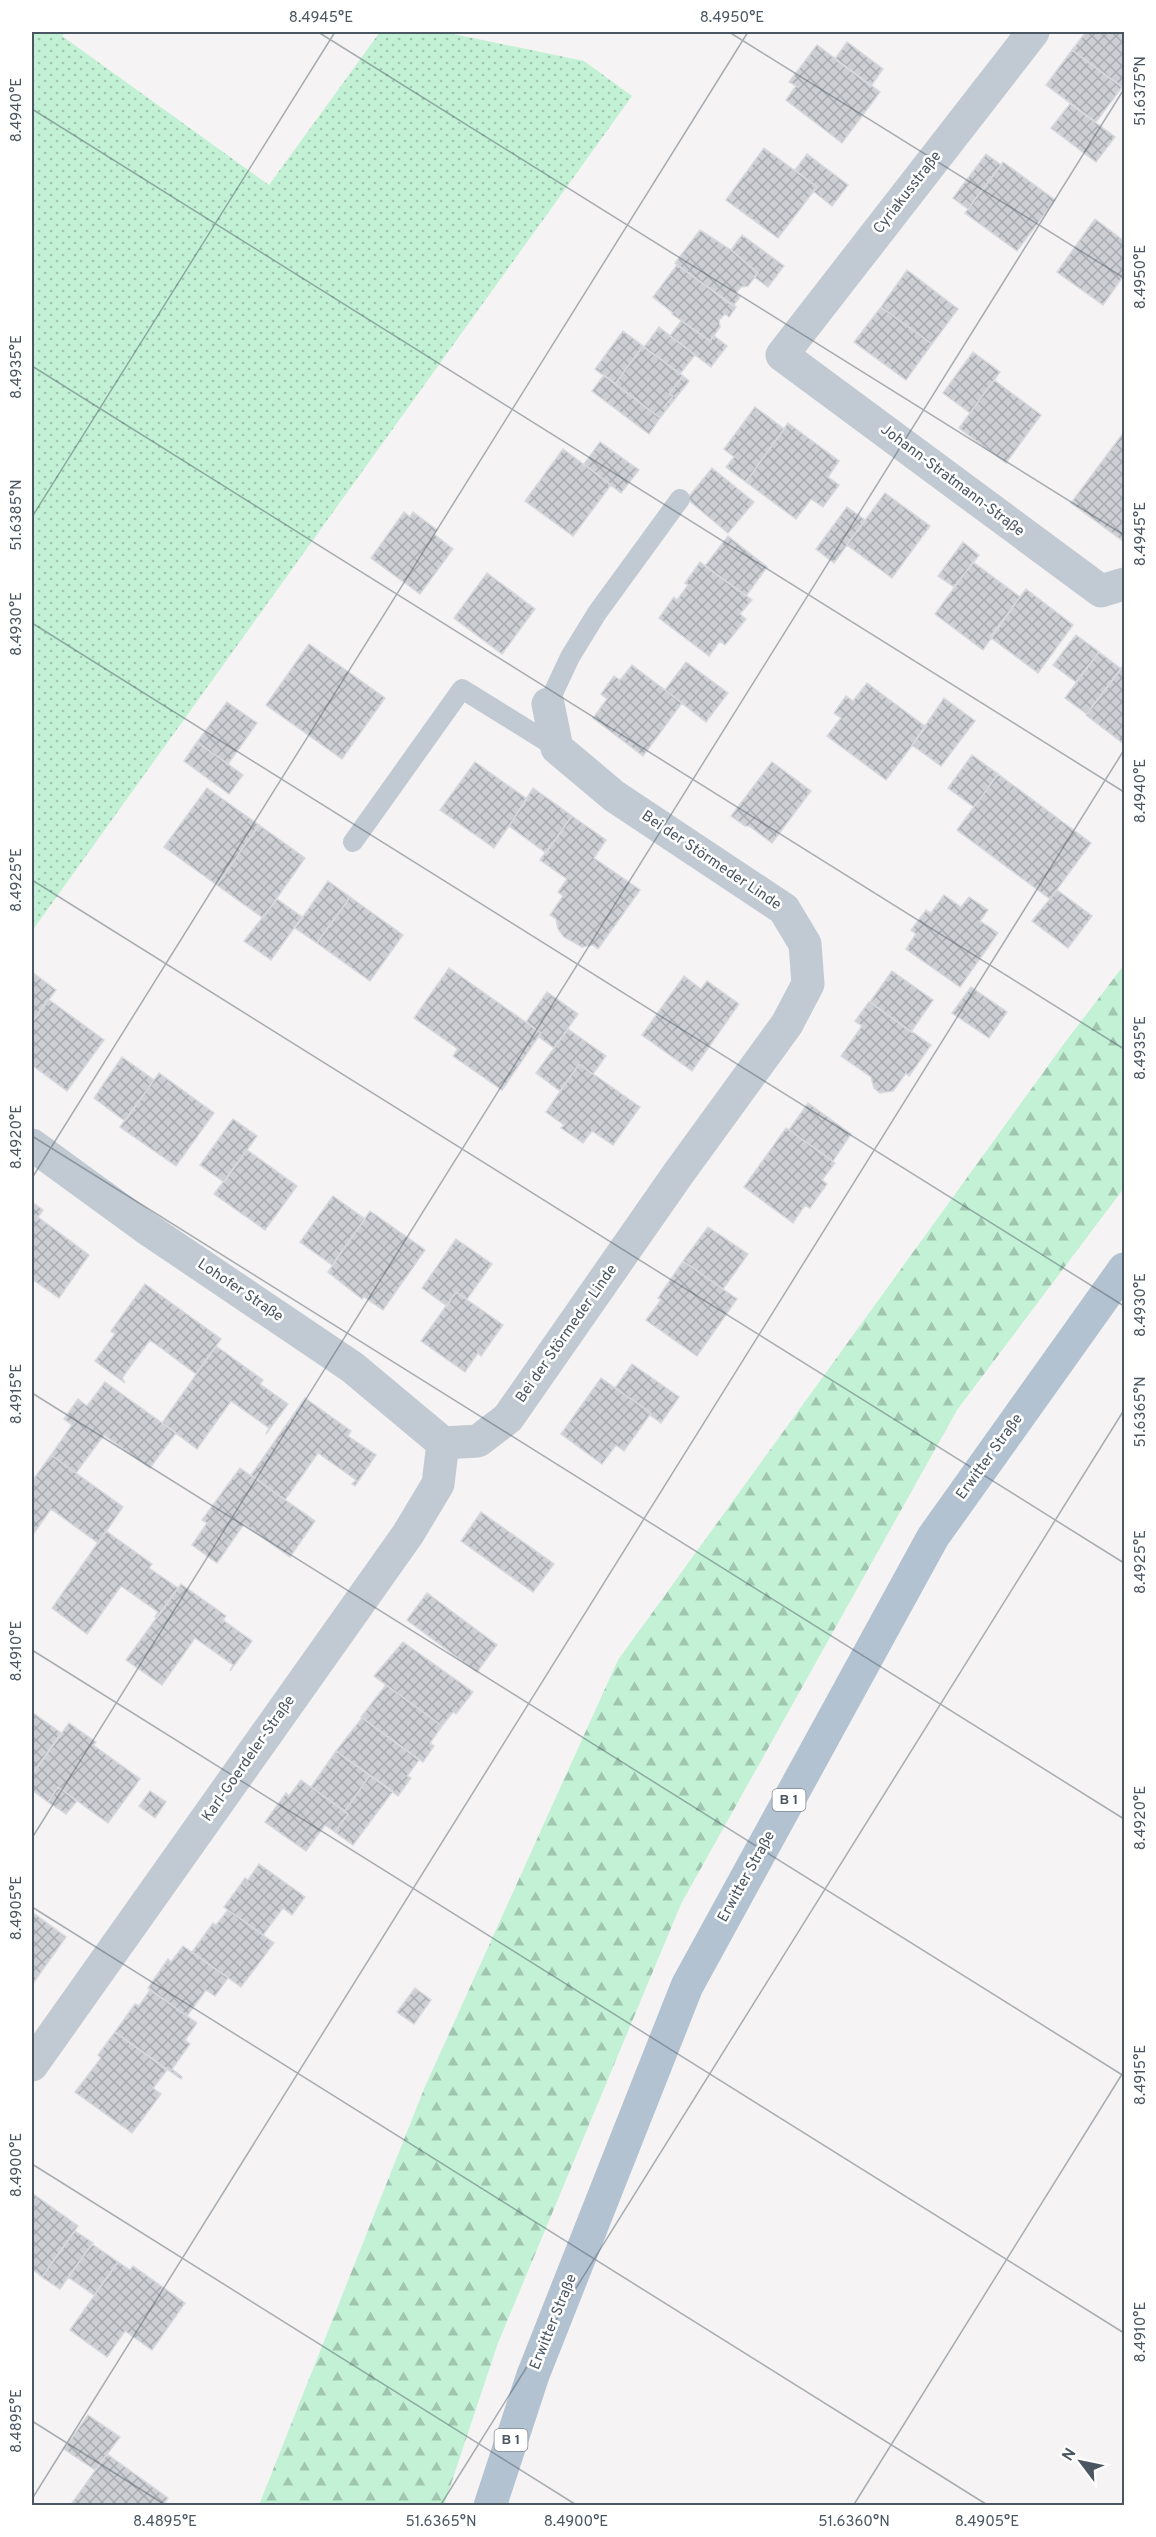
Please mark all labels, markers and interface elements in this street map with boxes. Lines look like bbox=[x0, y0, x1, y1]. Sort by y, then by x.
text: 8.4945°E bbox=[289, 9, 353, 28]
text: 8.4950°E bbox=[700, 9, 764, 28]
text: 51.6375°N bbox=[1132, 56, 1151, 126]
text: 8.4940°E bbox=[8, 78, 27, 142]
street label: Cyriakusstraße bbox=[870, 148, 946, 238]
text: 8.4950°E bbox=[1132, 245, 1151, 309]
text: 8.4935°E bbox=[8, 335, 27, 399]
street label: Johann-Stratmann-Straße bbox=[876, 421, 1028, 541]
text: 51.6385°N bbox=[8, 479, 27, 551]
text: 8.4945°E bbox=[1132, 502, 1151, 566]
text: 8.4930°E bbox=[8, 592, 27, 656]
text: 8.4940°E bbox=[1132, 759, 1151, 823]
street label: Bei der Störmeder Linde bbox=[637, 807, 785, 915]
text: 8.4925°E bbox=[8, 848, 27, 912]
text: 8.4935°E bbox=[1132, 1016, 1151, 1080]
text: 8.4920°E bbox=[8, 1105, 27, 1169]
street label: Lohofer Straße bbox=[193, 1255, 287, 1327]
street label: Bei der Störmeder Linde bbox=[512, 1261, 622, 1407]
text: 8.4930°E bbox=[1132, 1273, 1151, 1337]
text: 8.4915°E bbox=[8, 1364, 27, 1424]
text: 51.6365°N bbox=[1132, 1376, 1151, 1448]
street label: Erwitter Straße bbox=[952, 1410, 1028, 1504]
text: 8.4925°E bbox=[1132, 1530, 1151, 1594]
text: 8.4910°E bbox=[8, 1621, 27, 1681]
street label: Karl-Goerdeler-Straße bbox=[198, 1692, 300, 1826]
text: 8.4920°E bbox=[1132, 1786, 1151, 1850]
road number: B 1 bbox=[772, 1789, 806, 1811]
street label: Erwitter Straße bbox=[714, 1828, 780, 1926]
text: 8.4905°E bbox=[8, 1876, 27, 1940]
text: 8.4915°E bbox=[1132, 2045, 1151, 2105]
text: 8.4900°E bbox=[8, 2133, 27, 2197]
street label: Erwitter Straße bbox=[526, 2271, 582, 2373]
text: 8.4910°E bbox=[1132, 2302, 1151, 2362]
text: 8.4895°E bbox=[8, 2389, 27, 2453]
road number: B 1 bbox=[494, 2429, 528, 2451]
north arrow bbox=[1051, 2432, 1111, 2492]
text: N bbox=[1058, 2445, 1082, 2465]
text: 8.4895°E bbox=[133, 2513, 197, 2532]
text: 51.6365°N bbox=[405, 2513, 477, 2532]
text: 8.4900°E bbox=[544, 2513, 608, 2532]
text: 51.6360°N bbox=[818, 2513, 890, 2532]
text: 8.4905°E bbox=[955, 2513, 1019, 2532]

